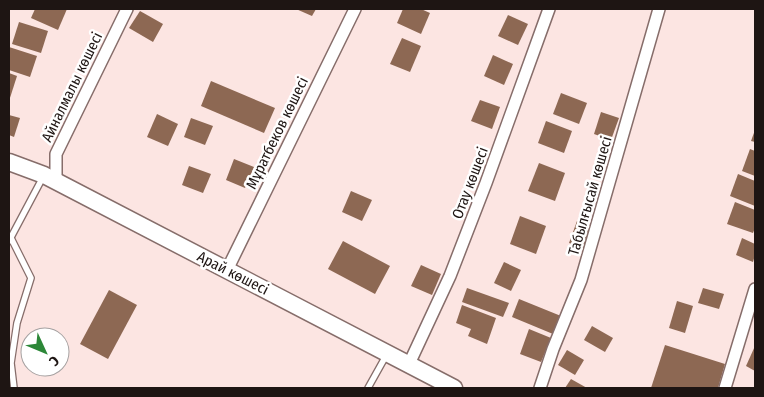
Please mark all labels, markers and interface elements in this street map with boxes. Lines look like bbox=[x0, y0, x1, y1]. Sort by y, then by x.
street label: Айналмалы көшесі bbox=[38, 29, 106, 145]
street label: Мұратбеков көшесі bbox=[242, 74, 312, 192]
street label: Табылғысай көшесі bbox=[564, 134, 616, 258]
street label: Отау көшесі bbox=[448, 145, 492, 221]
street label: Арай көшесі bbox=[194, 247, 272, 299]
north arrow bbox=[20, 327, 70, 377]
text: С bbox=[45, 352, 63, 370]

